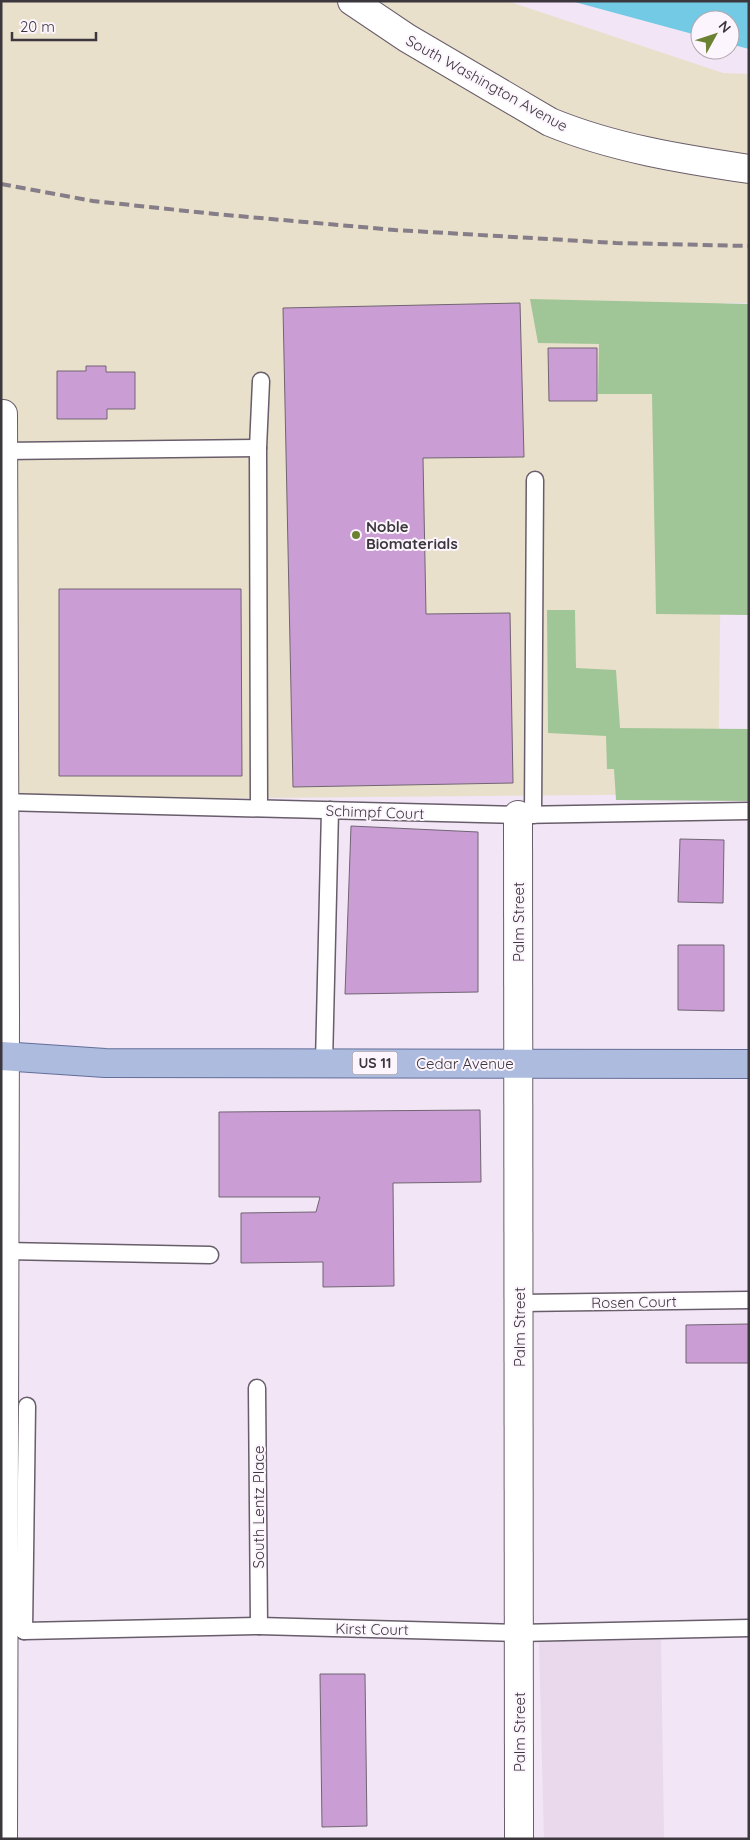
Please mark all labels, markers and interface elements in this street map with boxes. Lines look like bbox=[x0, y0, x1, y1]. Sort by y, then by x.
scale bar bbox=[12, 10, 96, 42]
north arrow bbox=[690, 10, 740, 60]
text: 20 m bbox=[20, 17, 55, 36]
text: N bbox=[715, 17, 735, 36]
street label: South Washington Avenue bbox=[403, 31, 571, 135]
place label: Noble Biomaterials bbox=[366, 517, 458, 553]
marker: Noble Biomaterials bbox=[350, 529, 362, 541]
street label: Schimpf Court bbox=[325, 801, 425, 823]
street label: Palm Street bbox=[509, 882, 528, 962]
road number: US 11 bbox=[352, 1052, 398, 1074]
street label: Cedar Avenue bbox=[416, 1054, 514, 1073]
street label: Palm Street bbox=[510, 1287, 529, 1367]
street label: Rosen Court bbox=[591, 1292, 677, 1312]
street label: South Lentz Place bbox=[249, 1446, 268, 1568]
street label: Kirst Court bbox=[335, 1619, 409, 1639]
street label: Palm Street bbox=[510, 1692, 529, 1772]

